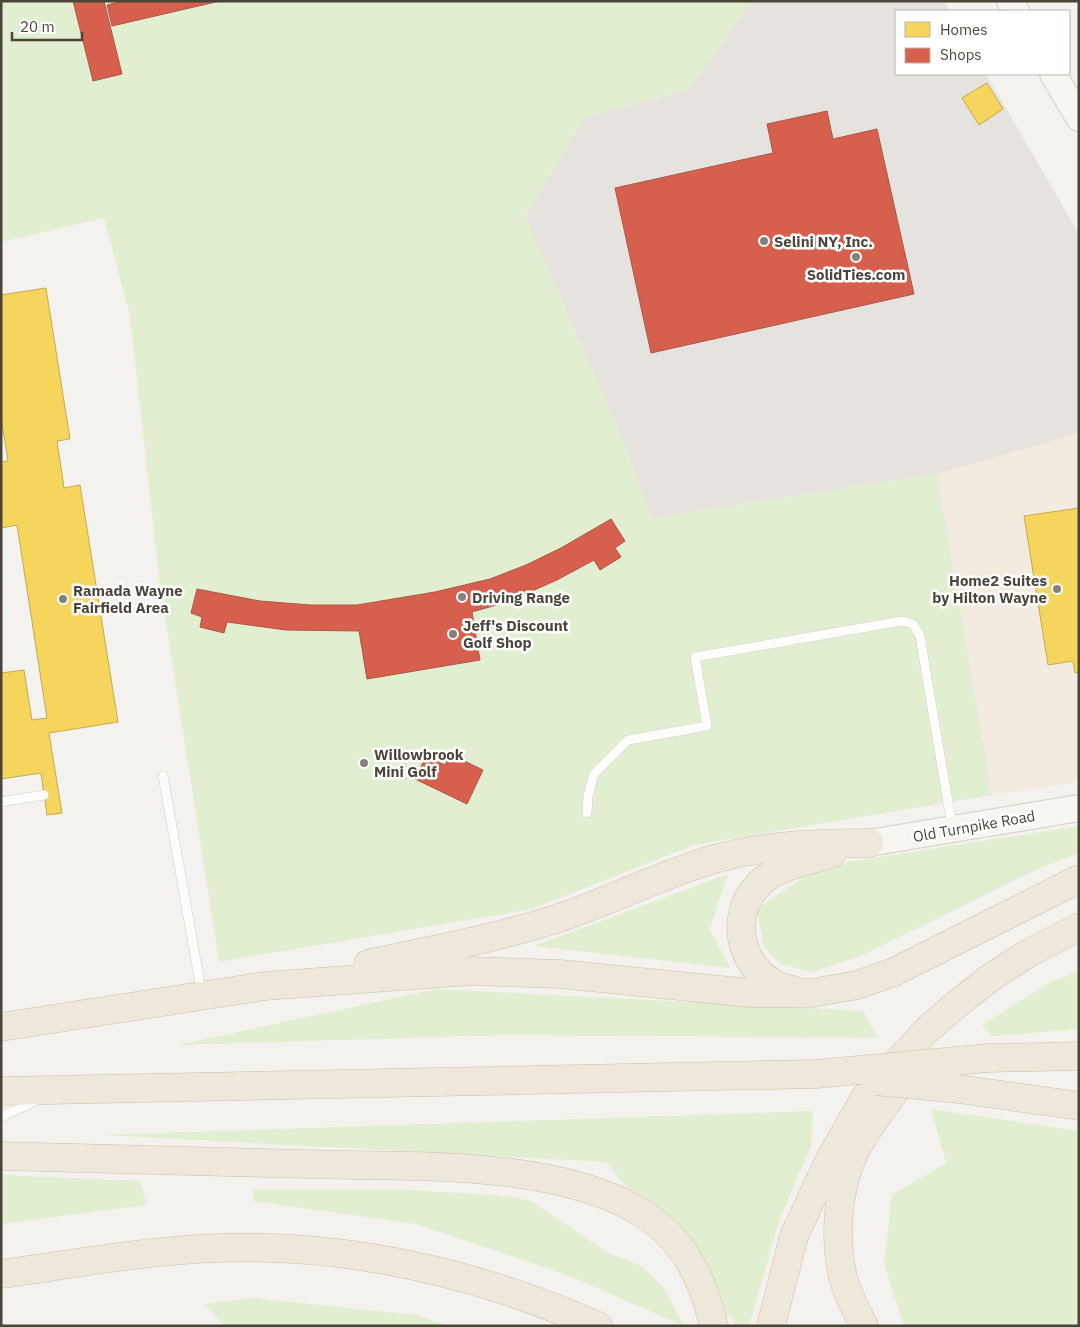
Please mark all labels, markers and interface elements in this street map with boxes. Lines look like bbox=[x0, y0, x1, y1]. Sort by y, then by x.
scale bar bbox=[12, 10, 82, 42]
legend bbox=[895, 10, 1070, 75]
text: 20 m bbox=[20, 17, 55, 36]
text: Homes bbox=[940, 20, 988, 39]
text: Shops bbox=[940, 45, 982, 64]
place label: Selini NY, Inc. bbox=[774, 232, 873, 251]
marker: Selini NY, Inc. bbox=[758, 235, 770, 247]
marker: SolidTies.com bbox=[850, 251, 862, 263]
place label: SolidTies.com bbox=[807, 265, 905, 284]
place label: Home2 Suites by Hilton Wayne bbox=[932, 571, 1047, 607]
place label: Ramada Wayne Fairfield Area bbox=[73, 581, 183, 617]
marker: Home2 Suites by Hilton Wayne bbox=[1051, 583, 1063, 595]
place label: Driving Range bbox=[472, 588, 570, 607]
marker: Driving Range bbox=[456, 591, 468, 603]
marker: Ramada Wayne Fairfield Area bbox=[57, 593, 69, 605]
place label: Jeff's Discount Golf Shop bbox=[463, 616, 569, 652]
marker: Jeff's Discount Golf Shop bbox=[447, 628, 459, 640]
place label: Willowbrook Mini Golf bbox=[374, 745, 464, 781]
marker: Willowbrook Mini Golf bbox=[358, 757, 370, 769]
street label: Old Turnpike Road bbox=[911, 806, 1037, 846]

